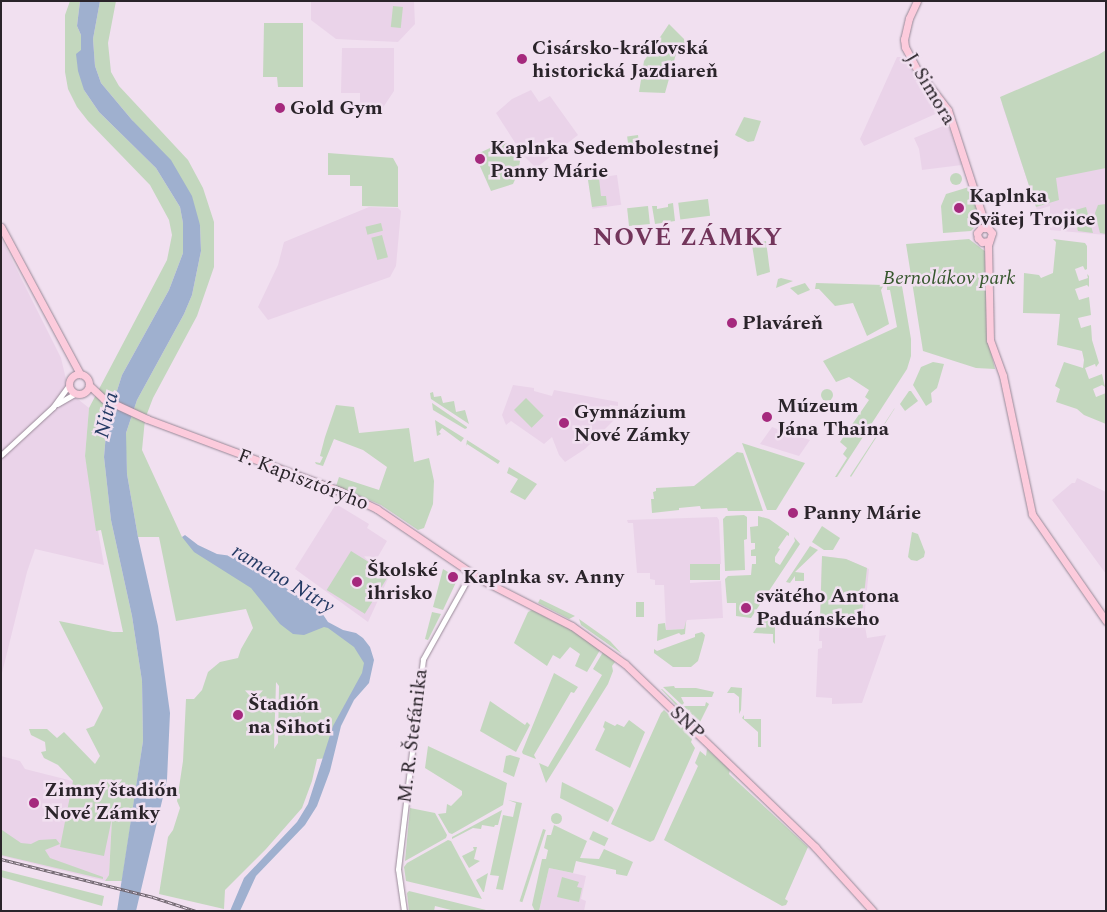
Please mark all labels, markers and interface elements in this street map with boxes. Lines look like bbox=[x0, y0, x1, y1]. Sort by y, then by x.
place label: Cisársko-kráľovská historická Jazdiareň bbox=[532, 36, 718, 83]
street label: J. Simora bbox=[899, 49, 961, 129]
marker: Cisársko-kráľovská historická Jazdiareň bbox=[516, 53, 528, 65]
place label: Gold Gym bbox=[290, 96, 383, 120]
marker: Gold Gym bbox=[274, 102, 286, 114]
place label: Kaplnka Sedembolestnej Panny Márie bbox=[490, 136, 719, 183]
marker: Kaplnka Sedembolestnej Panny Márie bbox=[474, 153, 486, 165]
place label: Kaplnka Svätej Trojice bbox=[969, 185, 1095, 232]
marker: Kaplnka Svätej Trojice bbox=[953, 202, 965, 214]
district label: NOVÉ ZÁMKY bbox=[592, 223, 784, 253]
park label: Bernolákov park bbox=[882, 266, 1016, 290]
place label: Plaváreň bbox=[742, 311, 823, 335]
marker: Plaváreň bbox=[726, 317, 738, 329]
water label: Nitra bbox=[90, 390, 124, 440]
place label: Múzeum Jána Thaina bbox=[777, 394, 889, 441]
place label: Gymnázium Nové Zámky bbox=[574, 400, 689, 447]
marker: Múzeum Jána Thaina bbox=[761, 411, 773, 423]
marker: Gymnázium Nové Zámky bbox=[558, 417, 570, 429]
street label: F. Kapisztóryho bbox=[234, 444, 372, 516]
place label: Panny Márie bbox=[803, 501, 921, 525]
marker: Panny Márie bbox=[787, 507, 799, 519]
water label: rameno Nitry bbox=[227, 539, 339, 619]
place label: Školské ihrisko bbox=[367, 558, 438, 605]
place label: Kaplnka sv. Anny bbox=[463, 565, 624, 589]
marker: Kaplnka sv. Anny bbox=[447, 571, 459, 583]
marker: Školské ihrisko bbox=[351, 576, 363, 588]
place label: svätého Antona Paduánskeho bbox=[756, 584, 899, 631]
marker: svätého Antona Paduánskeho bbox=[740, 602, 752, 614]
street label: M. R. Štefánika bbox=[393, 668, 433, 804]
place label: Štadión na Sihoti bbox=[248, 692, 331, 739]
street label: SNP bbox=[665, 701, 709, 745]
marker: Štadión na Sihoti bbox=[232, 709, 244, 721]
place label: Zimný štadión Nové Zámky bbox=[44, 779, 178, 826]
marker: Zimný štadión Nové Zámky bbox=[28, 797, 40, 809]

